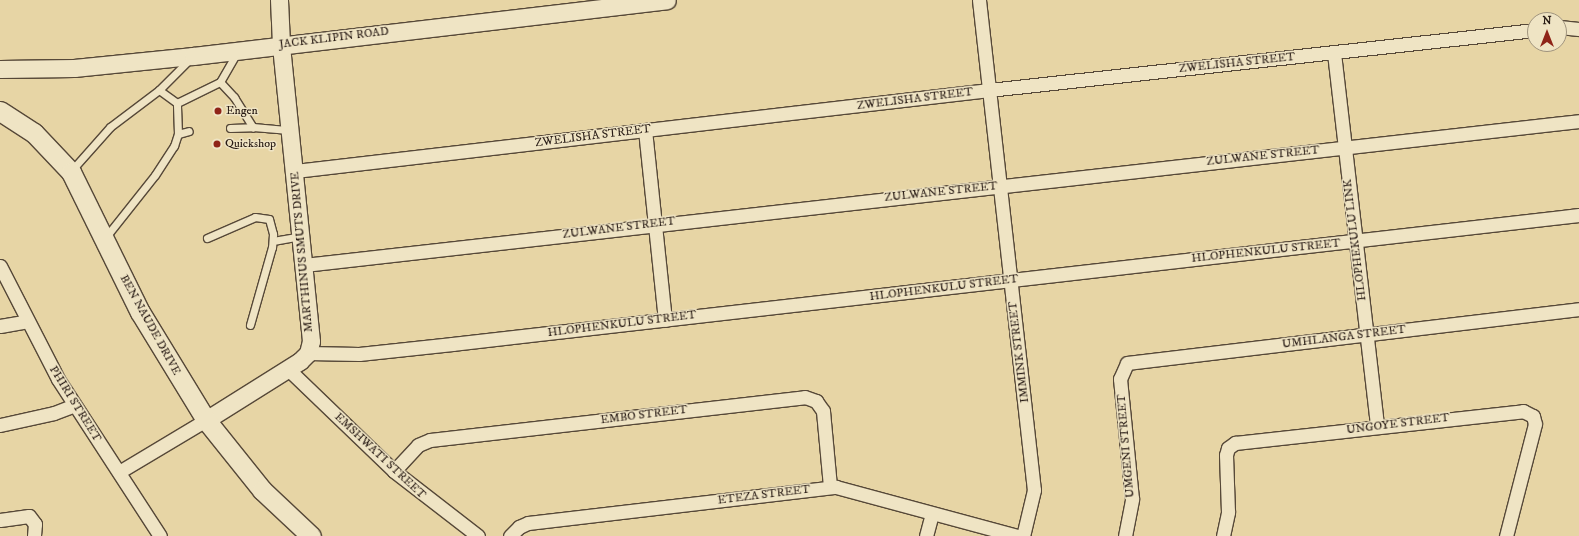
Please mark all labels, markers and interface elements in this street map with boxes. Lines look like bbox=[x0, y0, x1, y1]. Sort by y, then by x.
north arrow bbox=[1527, 12, 1567, 52]
text: N bbox=[1542, 14, 1552, 28]
street label: JACK KLIPIN ROAD bbox=[278, 24, 390, 52]
street label: ZWELISHA STREET bbox=[1178, 50, 1296, 76]
street label: ZWELISHA STREET bbox=[856, 85, 974, 113]
place label: Engen bbox=[226, 104, 258, 118]
marker: Engen bbox=[213, 106, 223, 116]
street label: ZWELISHA STREET bbox=[534, 122, 652, 150]
place label: Quickshop bbox=[225, 137, 276, 151]
marker: Quickshop bbox=[212, 139, 222, 149]
street label: ZULWANE STREET bbox=[1206, 143, 1320, 169]
street label: MARTHINUS SMUTS DRIVE bbox=[288, 171, 316, 333]
street label: HLOPHEKULU LINK bbox=[1340, 178, 1370, 302]
street label: ZULWANE STREET bbox=[884, 179, 998, 205]
street label: ZULWANE STREET bbox=[562, 214, 676, 242]
street label: HLOPHENKULU STREET bbox=[1191, 236, 1341, 266]
street label: BEN NAUDE DRIVE bbox=[116, 272, 184, 378]
street label: HLOPHENKULU STREET bbox=[869, 272, 1019, 304]
street label: IMMINK STREET bbox=[1006, 300, 1032, 404]
street label: HLOPHENKULU STREET bbox=[547, 308, 697, 340]
street label: UMHLANGA STREET bbox=[1281, 322, 1407, 352]
street label: PHIRI STREET bbox=[46, 363, 104, 445]
street label: UMGENI STREET bbox=[1114, 394, 1138, 498]
street label: EMBO STREET bbox=[600, 403, 688, 427]
street label: EMSHWATI STREET bbox=[331, 410, 429, 502]
street label: UNGOYE STREET bbox=[1346, 411, 1450, 437]
street label: ETEZA STREET bbox=[717, 482, 811, 508]

